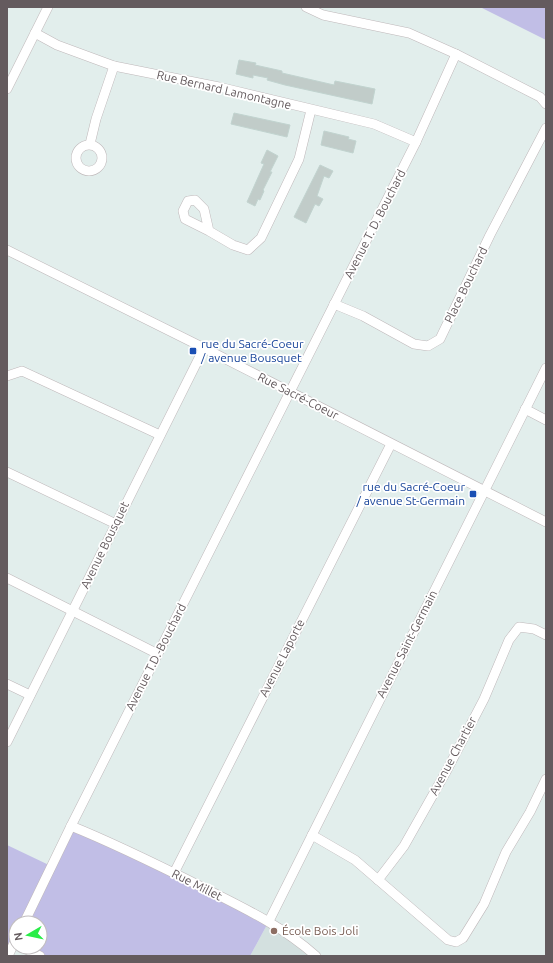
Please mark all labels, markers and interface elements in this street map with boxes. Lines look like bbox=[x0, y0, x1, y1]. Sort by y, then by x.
street label: Rue Bernard Lamontagne bbox=[156, 68, 293, 111]
street label: Avenue T. D. Bouchard bbox=[341, 167, 408, 280]
street label: Place Bouchard bbox=[441, 245, 490, 325]
place label: rue du Sacré-Coeur / avenue Bousquet bbox=[200, 337, 304, 364]
marker: rue du Sacré-Coeur / avenue Bousquet bbox=[188, 346, 198, 356]
street label: Rue Sacré-Coeur bbox=[256, 370, 341, 422]
place label: rue du Sacré-Coeur / avenue St-Germain bbox=[356, 480, 465, 507]
marker: rue du Sacré-Coeur / avenue St-Germain bbox=[468, 489, 478, 499]
street label: Avenue Bousquet bbox=[78, 499, 131, 590]
street label: Avenue Saint-Germain bbox=[374, 588, 439, 700]
street label: Avenue T.D.-Bouchard bbox=[123, 601, 188, 712]
street label: Avenue Laporte bbox=[256, 617, 307, 699]
street label: Avenue Chartier bbox=[426, 714, 479, 797]
street label: Rue Millet bbox=[170, 866, 225, 903]
north arrow bbox=[8, 915, 48, 955]
place label: École Bois Joli bbox=[282, 924, 358, 937]
marker: École Bois Joli bbox=[269, 926, 279, 936]
text: N bbox=[12, 932, 25, 942]

